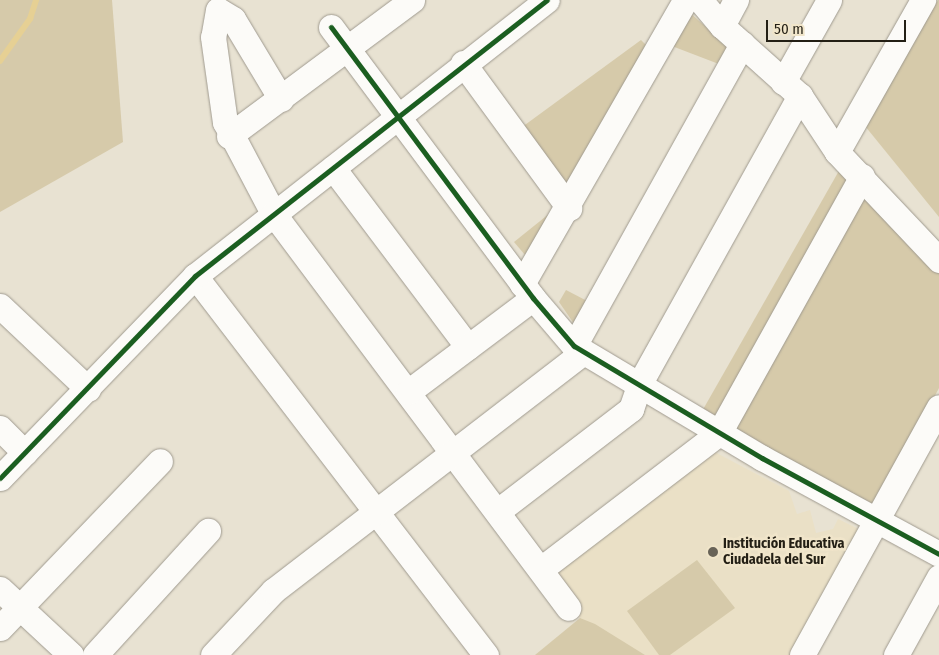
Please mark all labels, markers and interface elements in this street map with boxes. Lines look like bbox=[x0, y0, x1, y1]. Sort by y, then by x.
scale bar bbox=[769, 10, 909, 42]
text: 50 m bbox=[774, 20, 804, 38]
place label: Institución Educativa Ciudadela del Sur bbox=[723, 536, 844, 568]
marker: Institución Educativa Ciudadela del Sur bbox=[707, 546, 719, 558]

